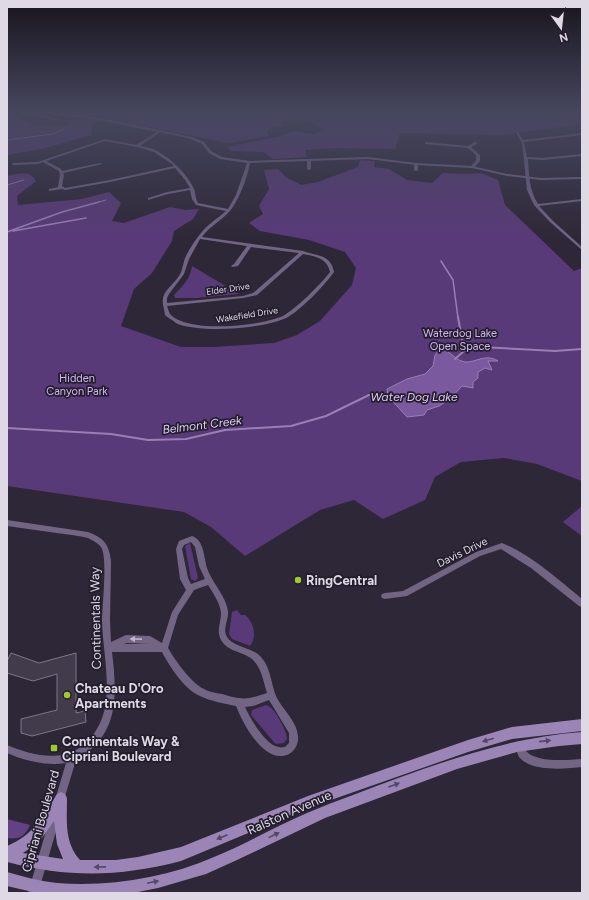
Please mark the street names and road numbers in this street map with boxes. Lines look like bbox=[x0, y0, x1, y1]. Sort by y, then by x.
street label: Elder Drive bbox=[206, 280, 250, 297]
street label: Wakefield Drive bbox=[215, 304, 279, 325]
street label: Davis Drive bbox=[435, 535, 490, 570]
street label: Continentals Way bbox=[87, 566, 104, 669]
street label: Cipriani Boulevard bbox=[19, 768, 62, 874]
street label: Ralston Avenue bbox=[245, 787, 334, 838]

